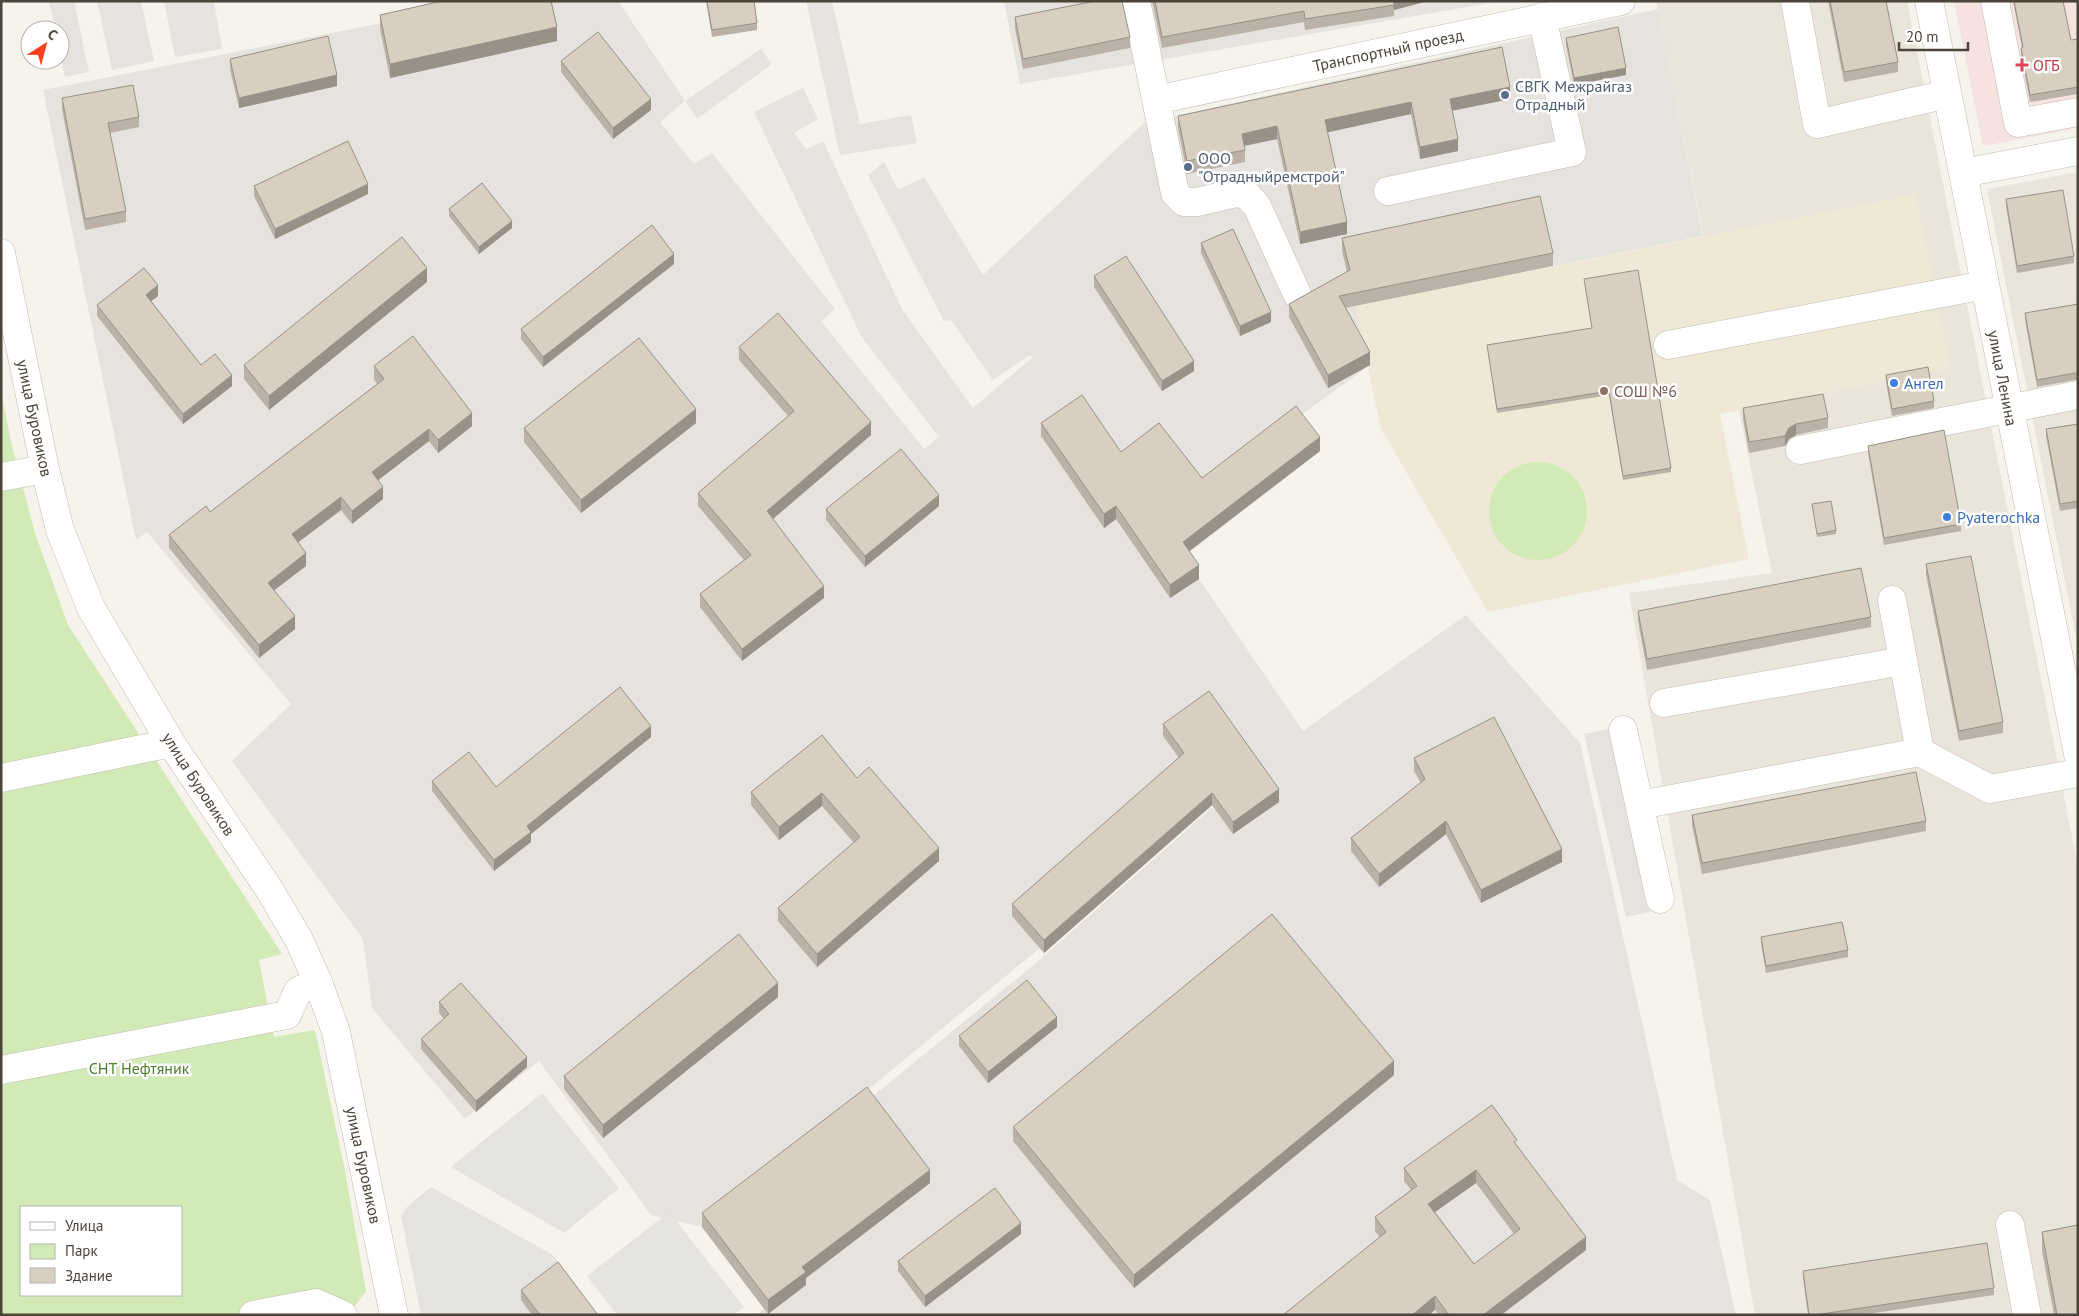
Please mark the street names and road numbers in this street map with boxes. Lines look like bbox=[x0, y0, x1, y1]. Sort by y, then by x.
street label: Транспортный проезд bbox=[1311, 24, 1465, 76]
street label: улица Ленина bbox=[1984, 329, 2022, 427]
street label: улица Буровиков bbox=[13, 358, 57, 478]
street label: улица Буровиков bbox=[158, 729, 240, 839]
street label: улица Буровиков bbox=[342, 1105, 386, 1225]

